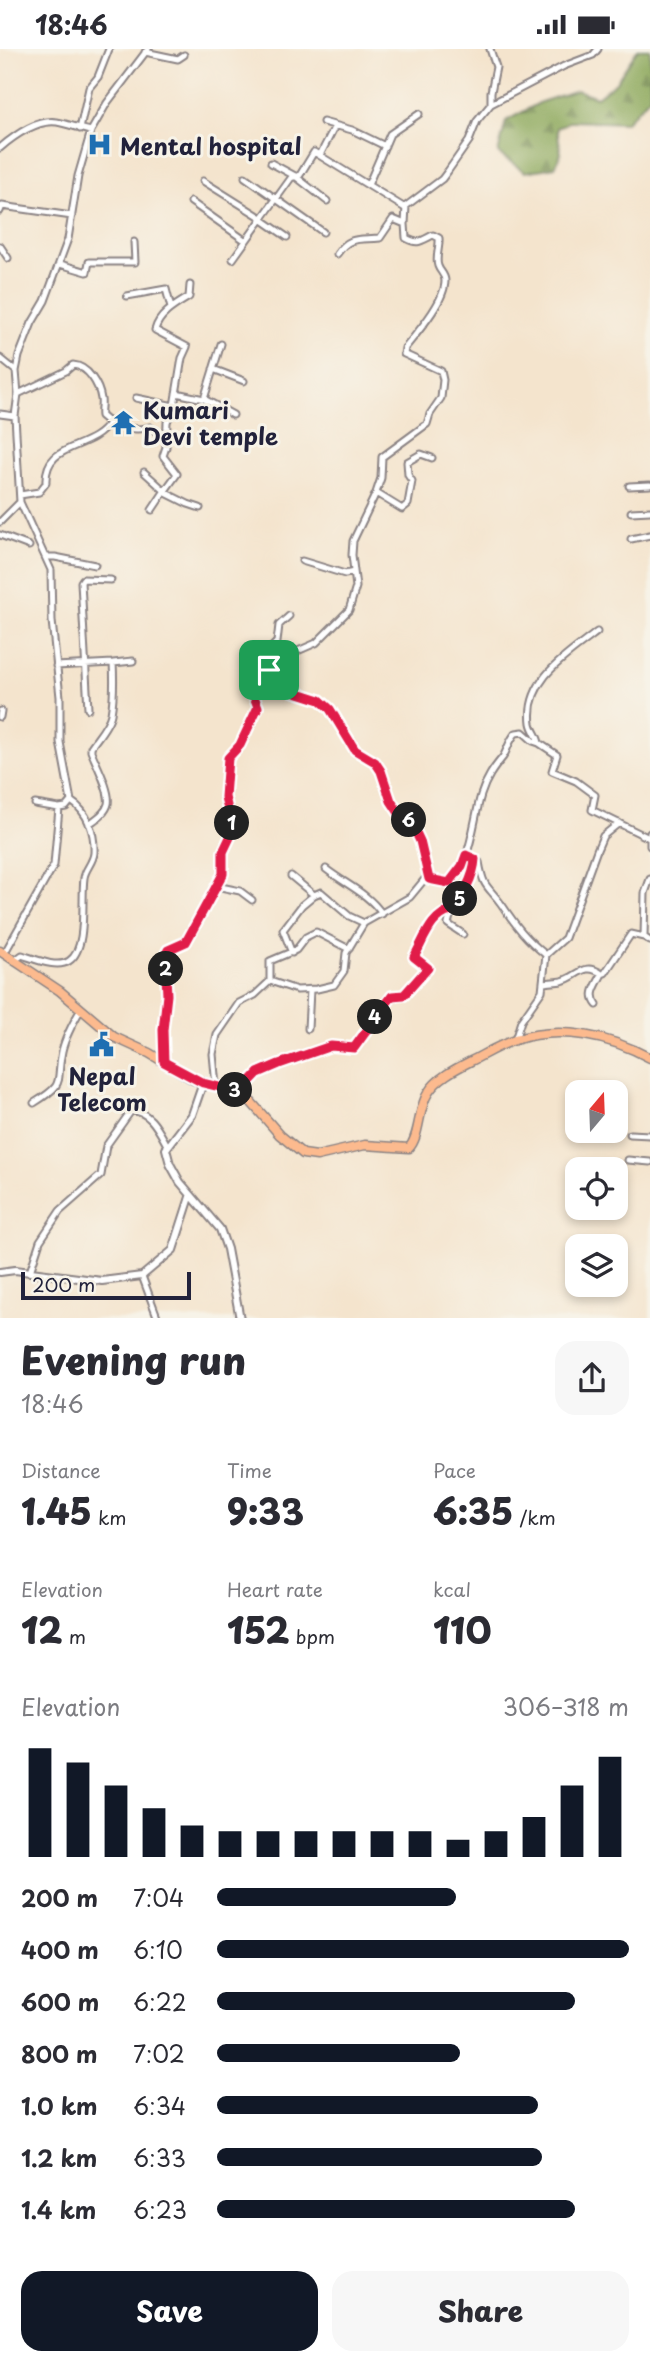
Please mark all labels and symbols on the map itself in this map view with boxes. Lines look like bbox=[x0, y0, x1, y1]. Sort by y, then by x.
place label: Mental hospital bbox=[120, 128, 302, 163]
hospital icon: Mental hospital bbox=[86, 131, 114, 159]
place label: Kumari Devi temple bbox=[143, 392, 278, 453]
temple icon: Kumari Devi temple bbox=[109, 408, 137, 436]
pin bbox=[239, 640, 299, 700]
pin: 6 bbox=[392, 803, 426, 837]
pin: 1 bbox=[215, 805, 250, 841]
pin: 5 bbox=[442, 881, 477, 917]
pin: 2 bbox=[148, 951, 184, 986]
pin: 4 bbox=[358, 999, 392, 1035]
public building icon: Nepal Telecom bbox=[88, 1031, 116, 1059]
place label: Nepal Telecom bbox=[57, 1058, 147, 1119]
pin: 3 bbox=[218, 1073, 252, 1107]
north arrow bbox=[565, 1080, 628, 1143]
scale bar bbox=[21, 1269, 191, 1301]

